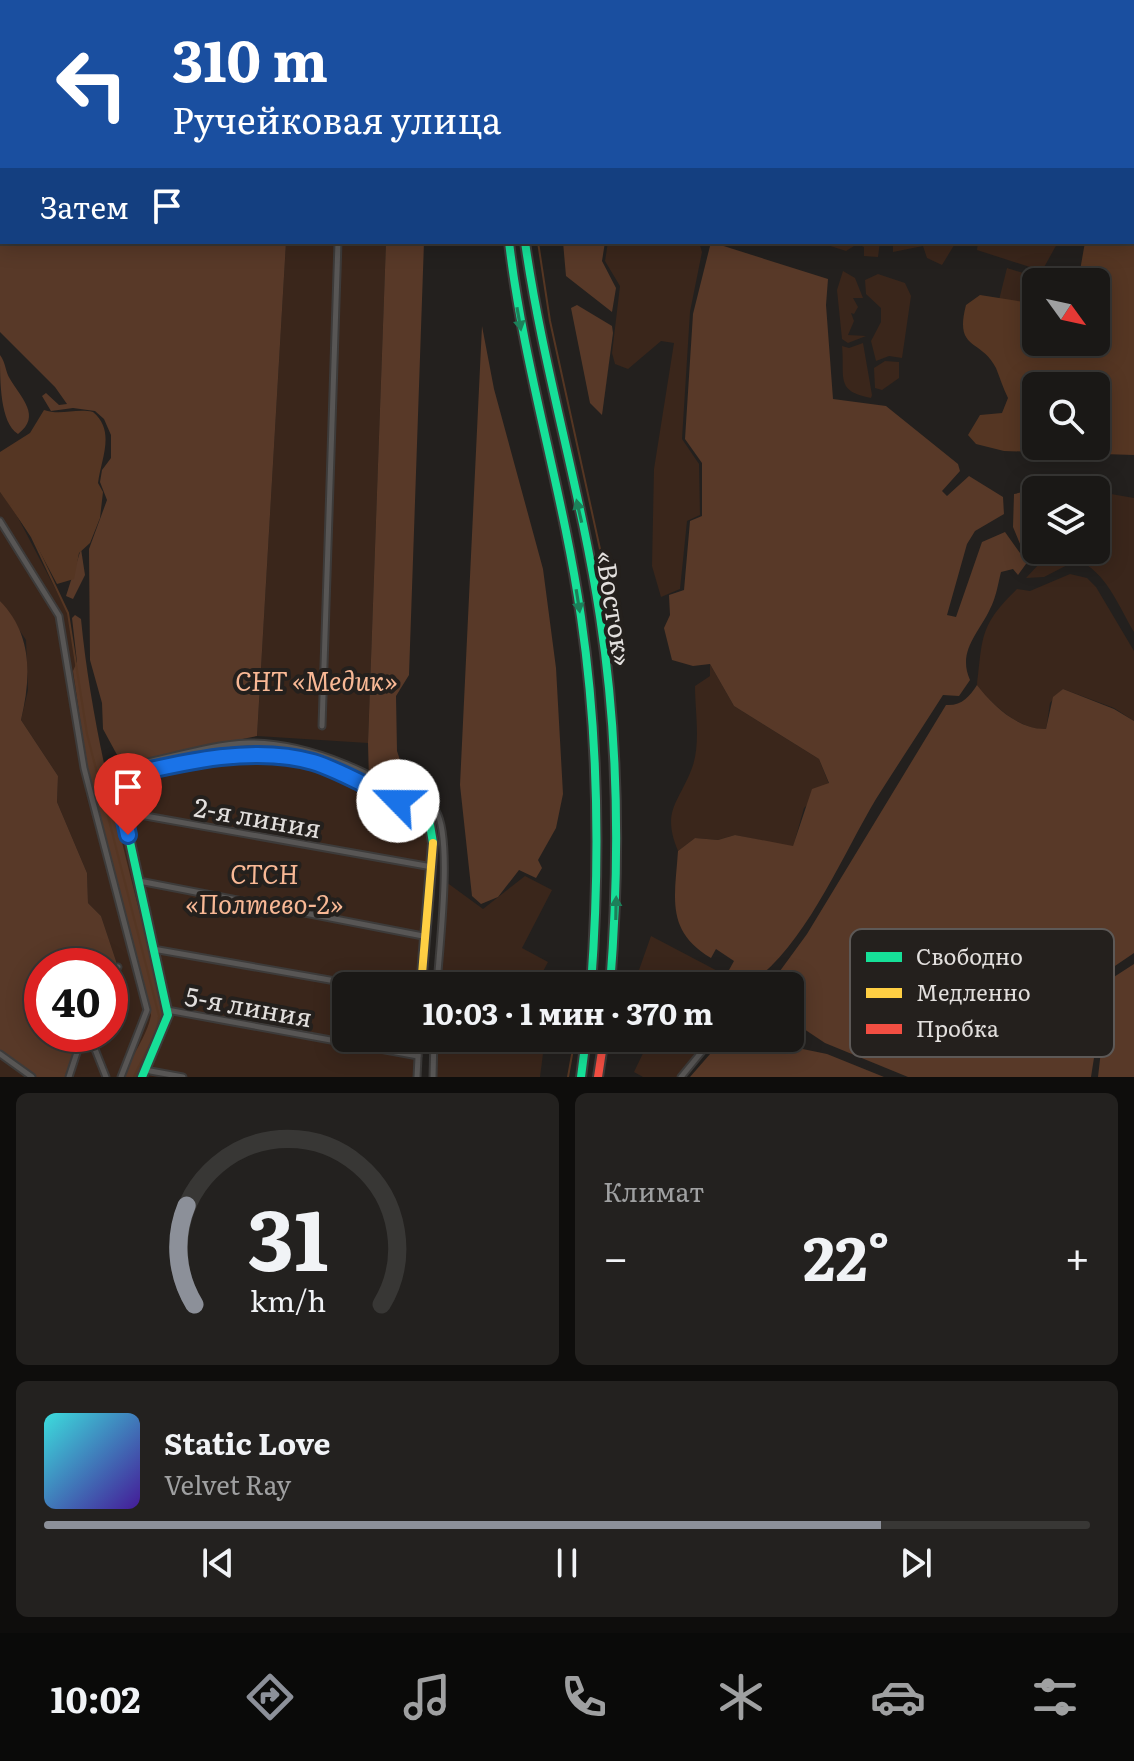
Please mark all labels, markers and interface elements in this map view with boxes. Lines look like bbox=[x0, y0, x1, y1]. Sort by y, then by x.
text: 310 m bbox=[172, 16, 328, 99]
icon: left bbox=[40, 32, 144, 136]
text: Ручейковая улица bbox=[172, 92, 501, 145]
text: Затем bbox=[40, 184, 129, 228]
icon: arrive bbox=[145, 184, 189, 228]
north arrow bbox=[1022, 268, 1110, 356]
map controls bbox=[1022, 268, 1110, 564]
one-way arrow bbox=[514, 307, 526, 332]
button: search bbox=[1022, 372, 1110, 460]
button: layers bbox=[1022, 476, 1110, 564]
one-way arrow bbox=[572, 499, 585, 524]
street label: «Восток» bbox=[588, 547, 644, 669]
one-way arrow bbox=[573, 589, 585, 614]
park label: СНТ «Медик» bbox=[235, 660, 397, 699]
pin bbox=[94, 753, 162, 835]
position arrow bbox=[356, 759, 440, 843]
icon: arrive bbox=[106, 765, 150, 809]
street label: 2-я линия bbox=[191, 786, 325, 846]
park label: СТСН «Полтево-2» bbox=[185, 853, 343, 922]
one-way arrow bbox=[610, 895, 623, 920]
legend bbox=[850, 929, 1114, 1057]
text: Свободно bbox=[916, 939, 1023, 972]
speed limit sign: 40 bbox=[24, 948, 128, 1052]
street label: 5-я линия bbox=[182, 975, 316, 1035]
text: Медленно bbox=[916, 975, 1031, 1008]
text: 10:03 · 1 мин · 370 m bbox=[423, 990, 713, 1034]
text: Пробка bbox=[916, 1011, 999, 1044]
text: Климат bbox=[603, 1171, 704, 1210]
text: 31 bbox=[247, 1173, 328, 1297]
text: 22° bbox=[803, 1210, 890, 1299]
text: − bbox=[603, 1222, 629, 1288]
text: + bbox=[1064, 1222, 1090, 1288]
text: km/h bbox=[249, 1278, 326, 1321]
text: Static Love bbox=[164, 1420, 331, 1464]
text: Velvet Ray bbox=[164, 1464, 291, 1503]
icon: previous bbox=[196, 1541, 240, 1585]
icon: pause bbox=[545, 1541, 589, 1585]
icon: next bbox=[894, 1541, 938, 1585]
icon: directions bbox=[242, 1669, 298, 1725]
icon: music bbox=[399, 1669, 455, 1725]
icon: phone bbox=[556, 1669, 612, 1725]
icon: climate bbox=[713, 1669, 769, 1725]
icon: car bbox=[870, 1669, 926, 1725]
icon: filters bbox=[1027, 1669, 1083, 1725]
text: 10:02 bbox=[51, 1671, 140, 1724]

